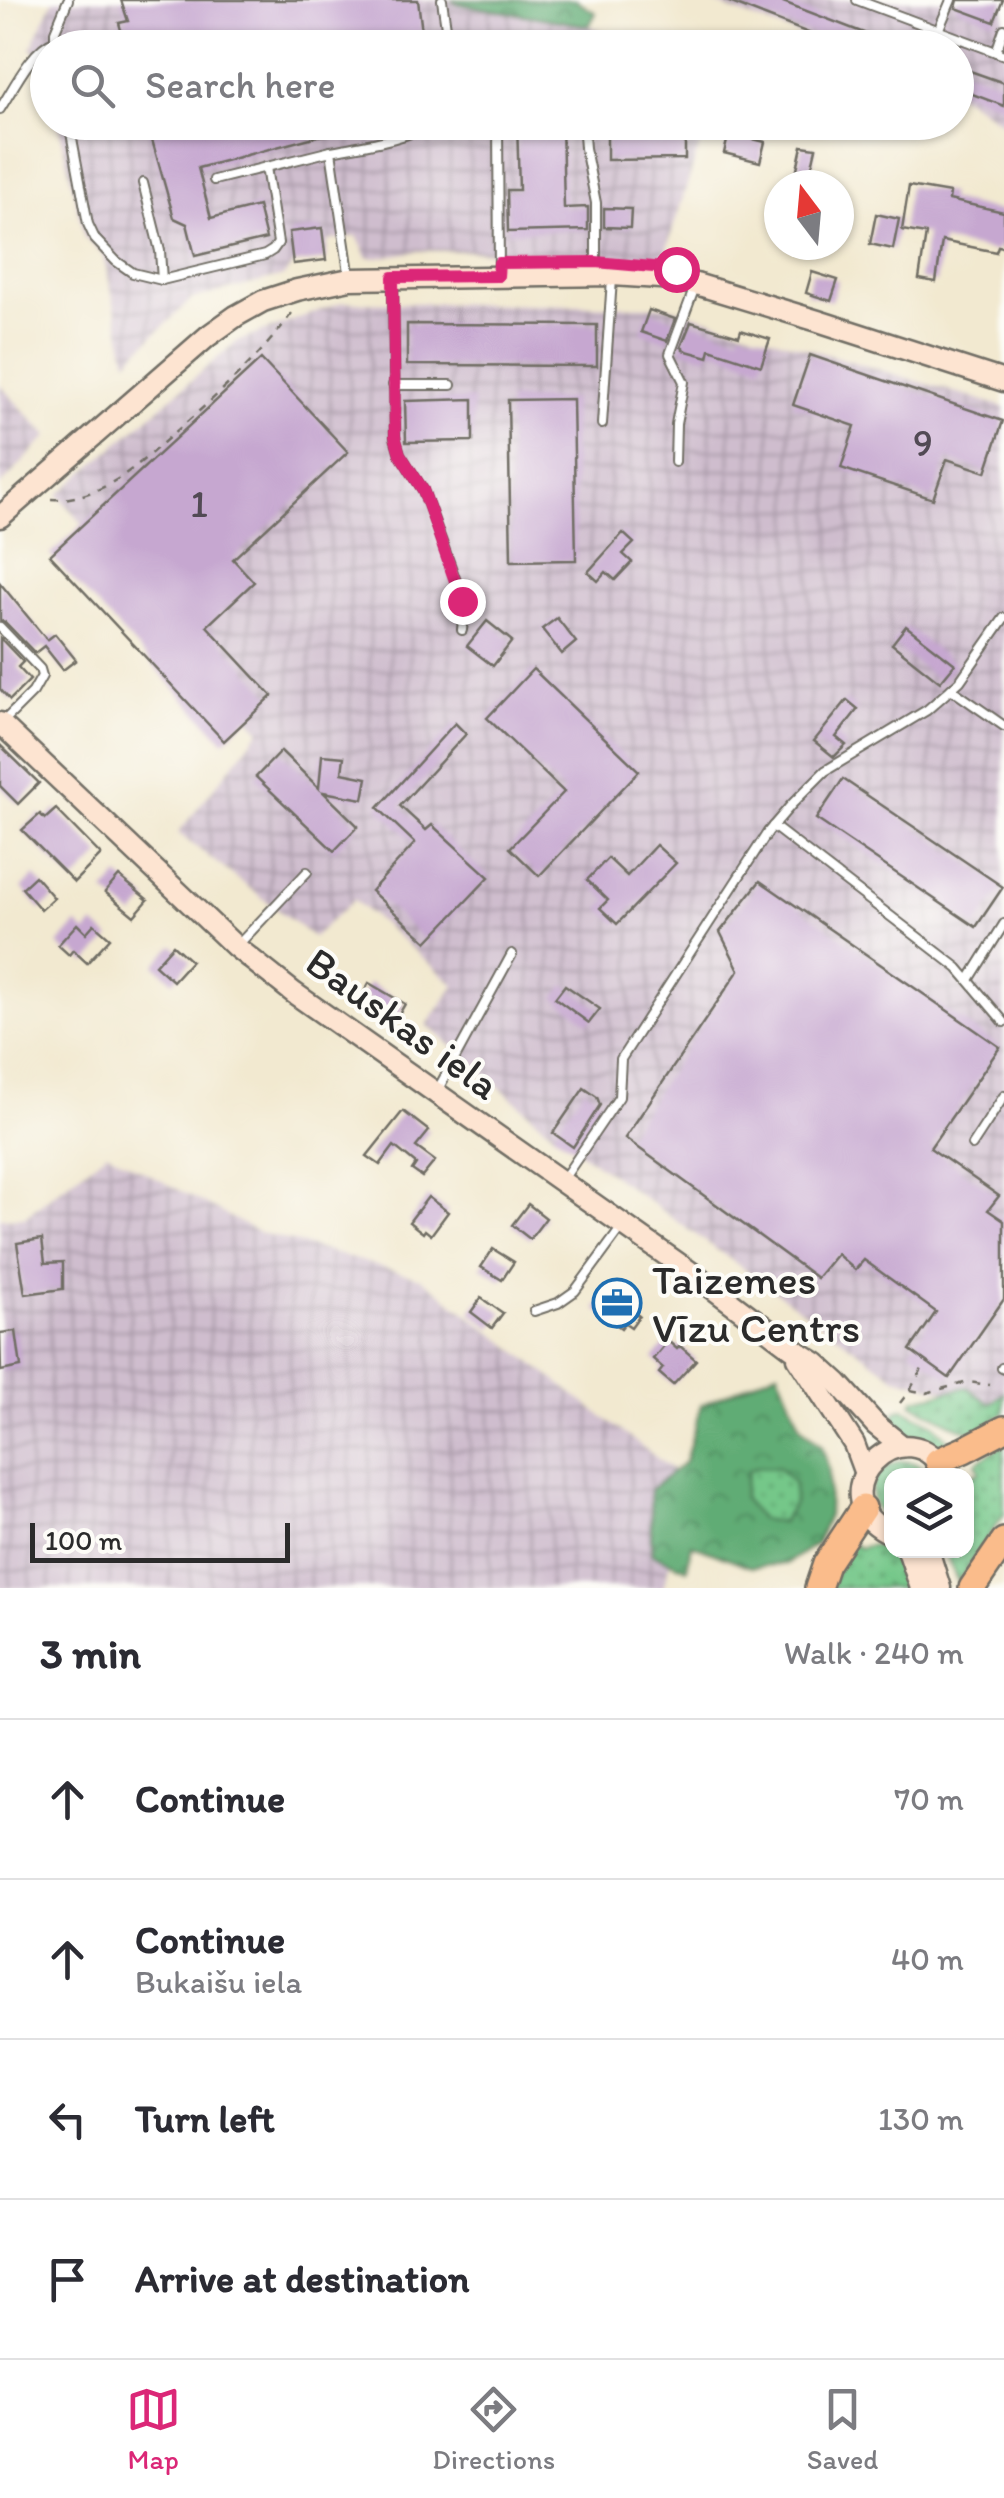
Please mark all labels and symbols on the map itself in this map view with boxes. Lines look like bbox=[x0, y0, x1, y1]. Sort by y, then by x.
north arrow bbox=[764, 170, 854, 260]
route start bbox=[654, 247, 700, 293]
house number: 9 bbox=[913, 420, 933, 466]
house number: 1 bbox=[190, 481, 208, 527]
route end bbox=[440, 579, 486, 625]
street label: Bauskas iela bbox=[296, 936, 510, 1110]
place label: Taizemes Vīzu Centrs bbox=[652, 1254, 860, 1353]
office icon: Taizemes Vīzu Centrs bbox=[591, 1277, 643, 1329]
scale bar bbox=[30, 1518, 290, 1562]

